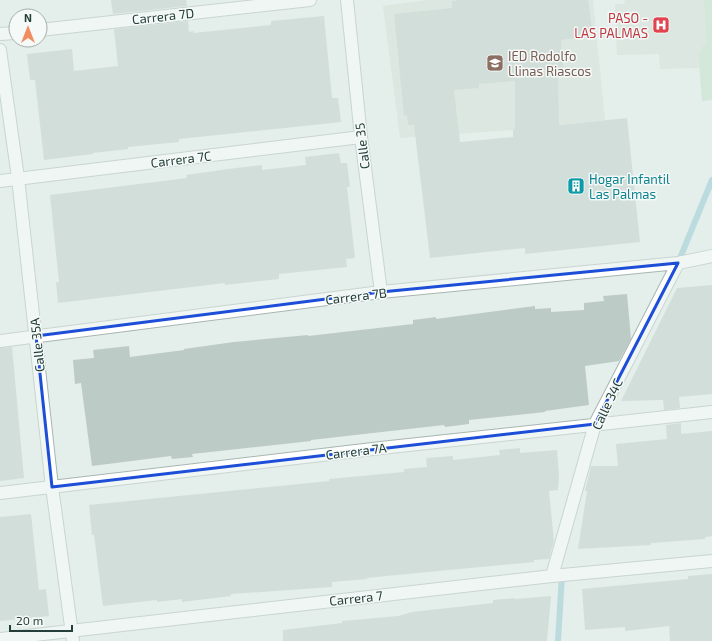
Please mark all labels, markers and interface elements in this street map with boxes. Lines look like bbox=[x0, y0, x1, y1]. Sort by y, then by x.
street label: Carrera 7D bbox=[131, 5, 195, 27]
north arrow bbox=[8, 8, 48, 48]
place label: PASO - LAS PALMAS bbox=[574, 10, 648, 41]
text: N bbox=[24, 11, 32, 24]
hospital icon: PASO - LAS PALMAS bbox=[651, 15, 671, 35]
place label: IED Rodolfo Llinas Riascos bbox=[508, 48, 591, 79]
school or university icon: IED Rodolfo Llinas Riascos bbox=[485, 53, 505, 73]
street label: Calle 35 bbox=[351, 122, 373, 170]
street label: Carrera 7C bbox=[150, 147, 212, 171]
place label: Hogar Infantil Las Palmas bbox=[589, 171, 670, 202]
building icon: Hogar Infantil Las Palmas bbox=[566, 176, 586, 196]
street label: Carrera 7B bbox=[324, 284, 388, 308]
street label: Calle 35A bbox=[26, 317, 48, 373]
street label: Calle 34C bbox=[588, 376, 626, 432]
street label: Carrera 7A bbox=[325, 439, 387, 463]
street label: Carrera 7 bbox=[328, 587, 384, 609]
scale bar bbox=[10, 607, 72, 633]
text: 20 m bbox=[16, 613, 43, 627]

